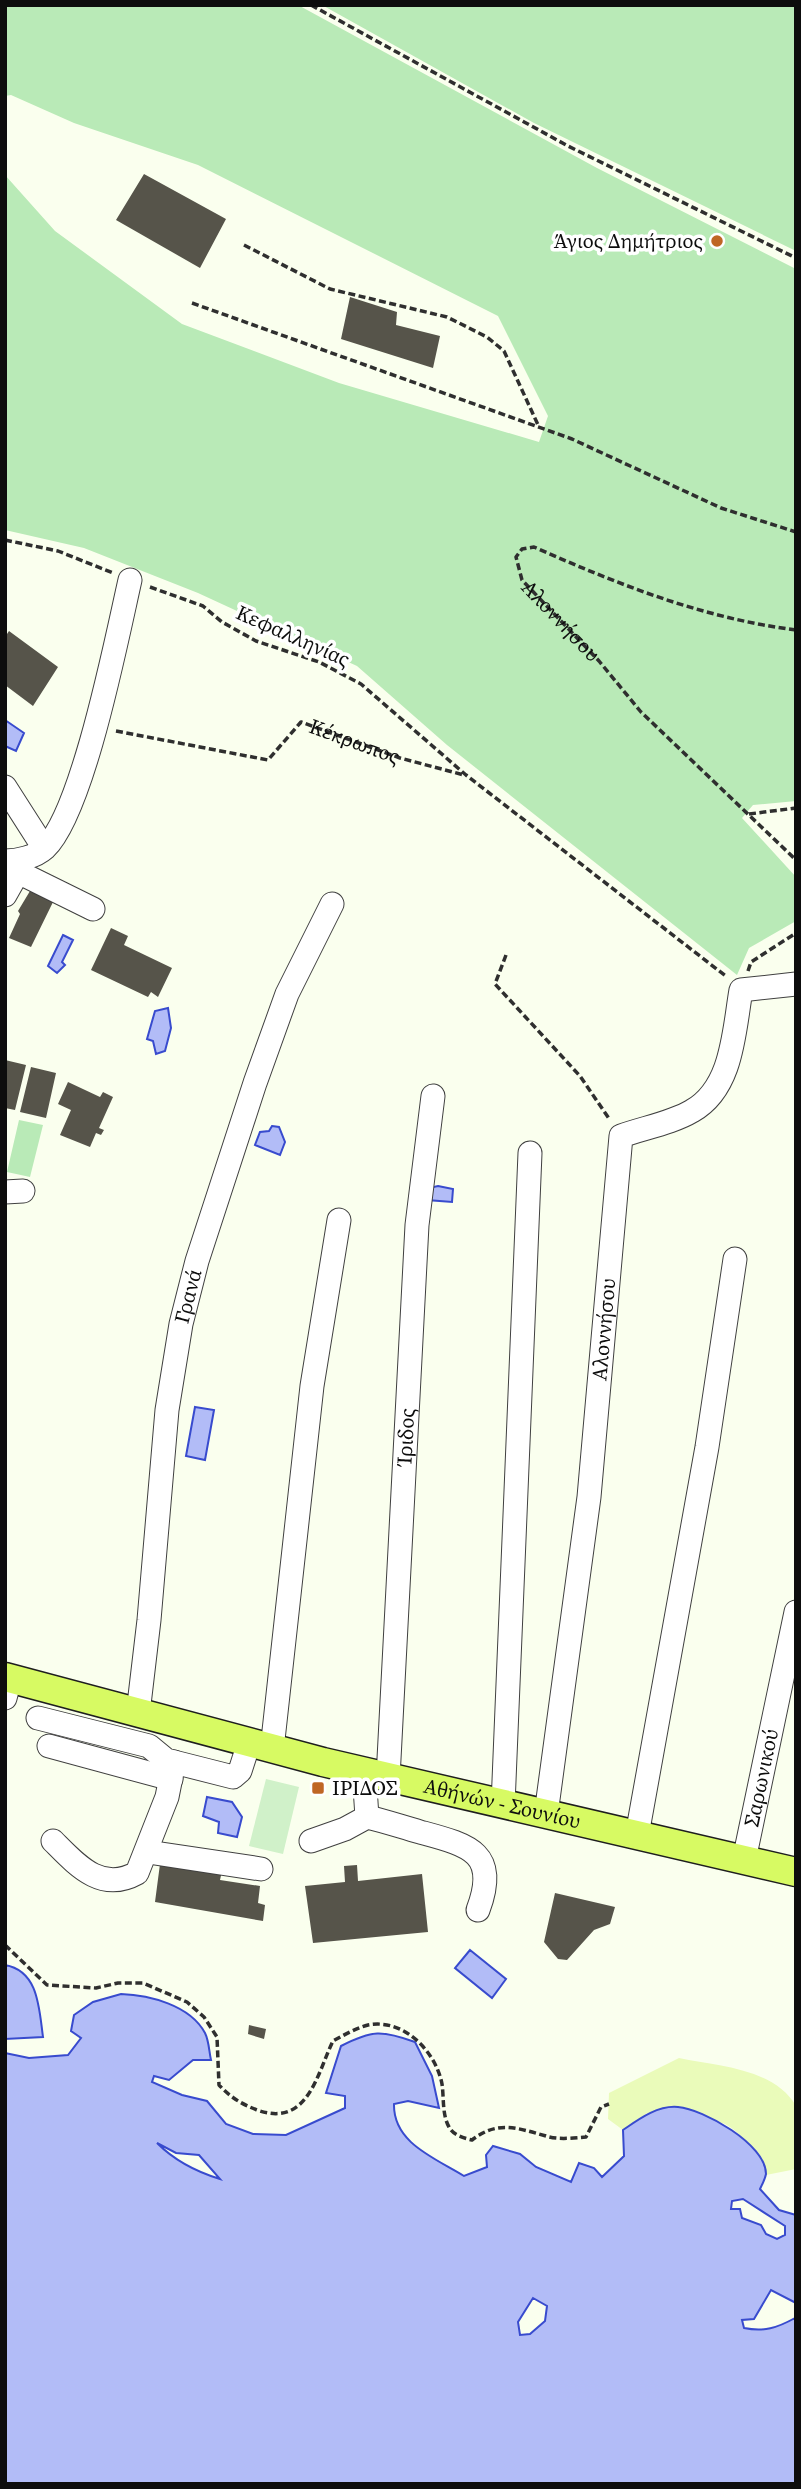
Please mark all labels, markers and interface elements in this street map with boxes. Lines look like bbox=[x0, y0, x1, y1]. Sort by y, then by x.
place label: Άγιος Δημήτριος bbox=[554, 226, 703, 255]
marker: Άγιος Δημήτριος bbox=[709, 233, 725, 249]
street label: Αλοννήσου bbox=[515, 573, 607, 668]
street label: Κεφαλληνίας bbox=[232, 598, 355, 674]
street label: Κέκρωπος bbox=[305, 711, 404, 771]
street label: Γρανά bbox=[167, 1266, 208, 1326]
street label: Αλοννήσου bbox=[584, 1277, 622, 1382]
street label: Ίριδος bbox=[389, 1407, 421, 1469]
street label: Σαρωνικού bbox=[736, 1726, 785, 1829]
street label: Αθήνών - Σουνίου bbox=[421, 1771, 583, 1835]
place label: ΙΡΙΔΟΣ bbox=[332, 1773, 398, 1802]
marker: ΙΡΙΔΟΣ bbox=[310, 1780, 326, 1796]

